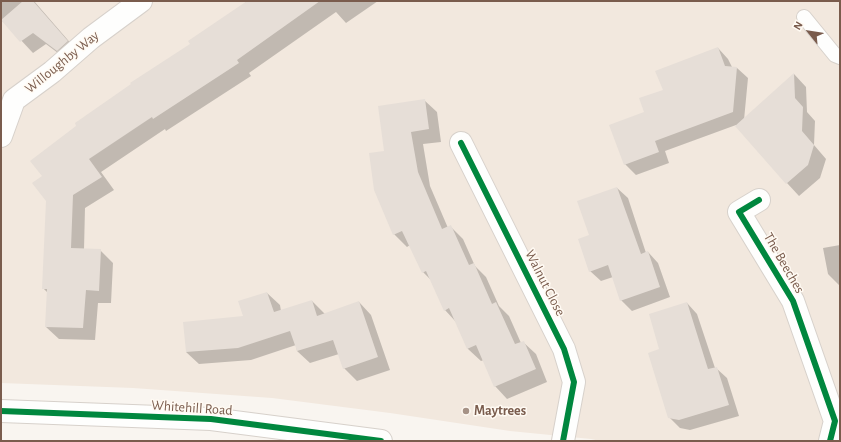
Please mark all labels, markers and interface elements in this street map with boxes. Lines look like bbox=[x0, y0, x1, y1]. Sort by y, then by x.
north arrow bbox=[789, 12, 829, 52]
text: N bbox=[791, 20, 805, 32]
street label: Willoughby Way bbox=[22, 27, 102, 97]
street label: The Beeches bbox=[760, 230, 808, 296]
street label: Walnut Close bbox=[521, 247, 569, 319]
street label: Whitehill Road bbox=[151, 397, 233, 419]
place label: Maytrees bbox=[474, 403, 526, 419]
marker: Maytrees bbox=[461, 406, 471, 416]

